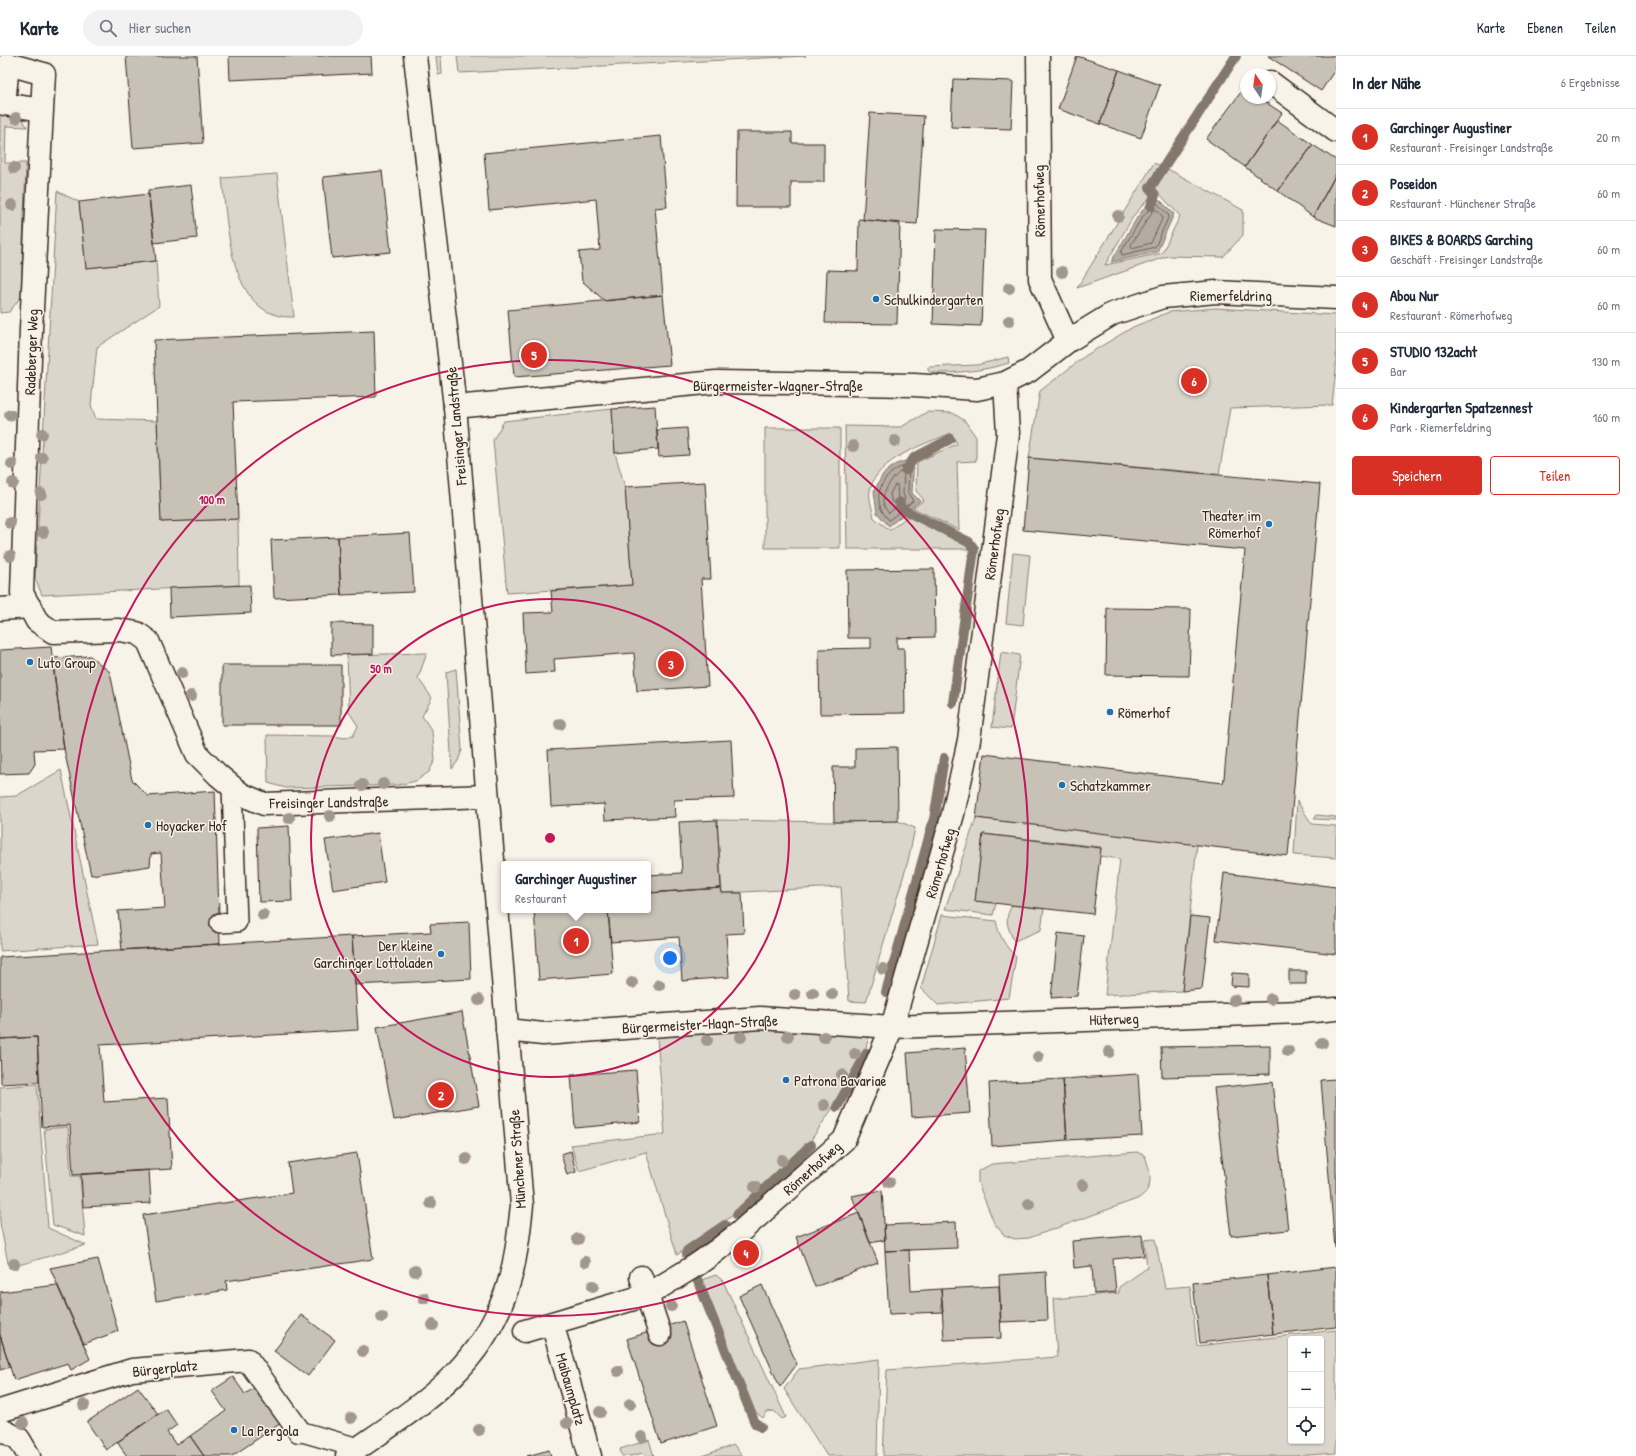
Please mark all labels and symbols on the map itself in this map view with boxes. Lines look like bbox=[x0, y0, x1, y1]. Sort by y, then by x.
north arrow bbox=[1240, 68, 1276, 104]
street label: Römerhofweg bbox=[1028, 164, 1050, 237]
street label: Riemerfeldring bbox=[1190, 285, 1272, 306]
place label: Schulkindergarten bbox=[884, 289, 983, 310]
marker: Schulkindergarten bbox=[871, 294, 881, 304]
street label: Radeberger Weg bbox=[19, 308, 43, 395]
pin: 5 bbox=[521, 340, 547, 370]
street label: Freisinger Landstraße bbox=[440, 366, 472, 487]
pin: 6 bbox=[1181, 366, 1207, 396]
street label: Bürgermeister-Wagner-Straße bbox=[693, 375, 863, 396]
text: 100 m bbox=[199, 491, 225, 508]
place label: Theater im Römerhof bbox=[1202, 505, 1262, 543]
street label: Römerhofweg bbox=[979, 507, 1009, 581]
marker: Theater im Römerhof bbox=[1264, 519, 1274, 529]
pin: 3 bbox=[658, 649, 684, 679]
place label: Luto Group bbox=[38, 652, 96, 673]
marker: Luto Group bbox=[25, 657, 35, 667]
text: 50 m bbox=[370, 660, 392, 677]
place label: Römerhof bbox=[1118, 702, 1171, 723]
marker: Römerhof bbox=[1105, 707, 1115, 717]
place label: Schatzkammer bbox=[1070, 775, 1151, 796]
marker: Schatzkammer bbox=[1057, 780, 1067, 790]
street label: Freisinger Landstraße bbox=[268, 790, 389, 814]
place label: Hoyacker Hof bbox=[156, 815, 228, 836]
marker: Hoyacker Hof bbox=[143, 820, 153, 830]
street label: Römerhofweg bbox=[920, 825, 960, 901]
centre of rings bbox=[543, 831, 557, 845]
pin: 1 bbox=[563, 926, 589, 956]
place label: Der kleine Garchinger Lottoladen bbox=[314, 935, 433, 973]
your location bbox=[660, 948, 680, 968]
marker: Der kleine Garchinger Lottoladen bbox=[436, 949, 446, 959]
street label: Hüterweg bbox=[1089, 1008, 1139, 1030]
street label: Bürgermeister-Hagn-Straße bbox=[622, 1009, 779, 1039]
place label: Patrona Bavariae bbox=[794, 1070, 887, 1091]
marker: Patrona Bavariae bbox=[781, 1075, 791, 1085]
pin: 2 bbox=[428, 1080, 454, 1110]
street label: Münchener Straße bbox=[503, 1109, 531, 1209]
street label: Römerhofweg bbox=[778, 1136, 846, 1200]
pin: 4 bbox=[733, 1238, 759, 1268]
street label: Maibaumplatz bbox=[551, 1350, 591, 1428]
street label: Bürgerplatz bbox=[131, 1354, 199, 1382]
place label: La Pergola bbox=[242, 1420, 299, 1441]
marker: La Pergola bbox=[229, 1425, 239, 1435]

